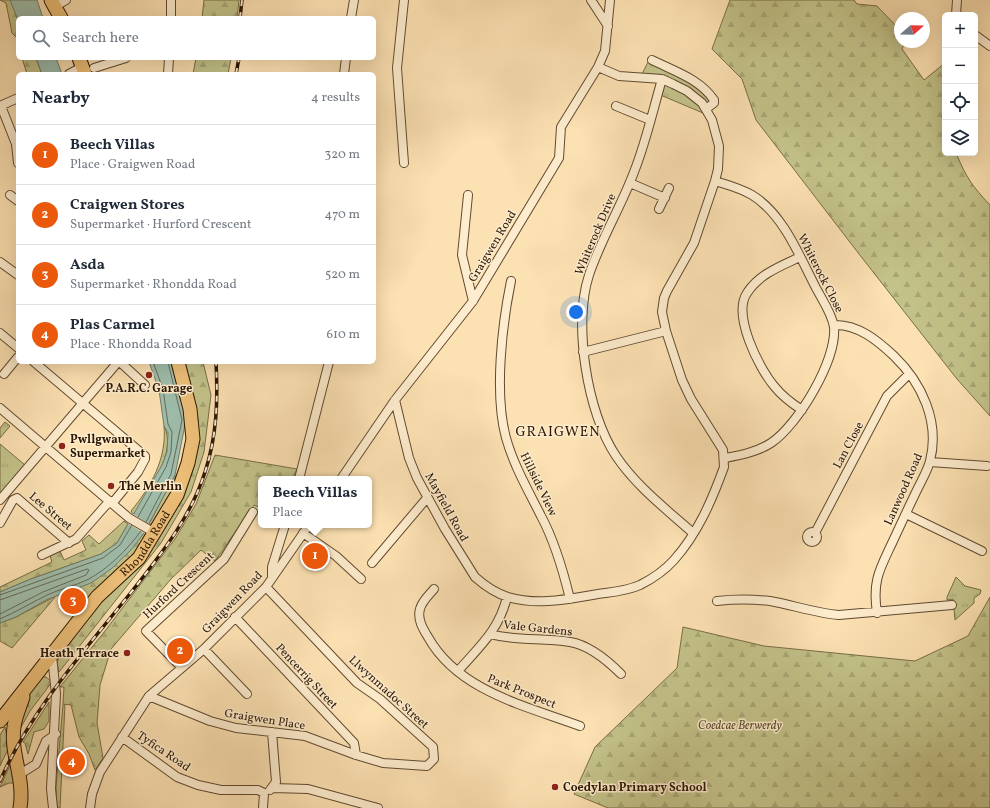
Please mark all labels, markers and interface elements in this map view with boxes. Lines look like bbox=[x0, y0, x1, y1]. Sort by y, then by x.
north arrow bbox=[894, 12, 930, 48]
map controls bbox=[942, 12, 978, 156]
button: + bbox=[942, 12, 978, 48]
search box bbox=[16, 16, 376, 60]
icon: search bbox=[30, 27, 52, 49]
text: Search here bbox=[62, 28, 139, 49]
button: − bbox=[942, 48, 978, 84]
button: locate bbox=[942, 84, 978, 120]
text: Nearby bbox=[32, 87, 90, 110]
text: 4 results bbox=[311, 89, 360, 107]
button: layers bbox=[942, 120, 978, 156]
text: Beech Villas bbox=[70, 135, 155, 156]
text: 1 bbox=[42, 146, 48, 164]
text: 320 m bbox=[325, 146, 360, 164]
text: Place · Graigwen Road bbox=[70, 156, 195, 174]
street label: Whiterock Drive bbox=[572, 191, 620, 278]
text: Craigwen Stores bbox=[70, 195, 185, 216]
text: 2 bbox=[42, 206, 48, 224]
text: 470 m bbox=[325, 206, 360, 224]
street label: Graigwen Road bbox=[465, 207, 521, 285]
text: Supermarket · Hurford Crescent bbox=[70, 216, 252, 234]
street label: Whiterock Close bbox=[793, 231, 847, 316]
text: Asda bbox=[70, 255, 105, 276]
text: 3 bbox=[42, 266, 48, 284]
text: 520 m bbox=[325, 266, 360, 284]
text: Supermarket · Rhondda Road bbox=[70, 276, 237, 294]
your location bbox=[566, 302, 586, 322]
text: Plas Carmel bbox=[70, 315, 155, 336]
text: 4 bbox=[41, 326, 49, 344]
text: 610 m bbox=[326, 326, 360, 344]
text: Place · Rhondda Road bbox=[70, 336, 192, 354]
marker: P.A.R.C. Garage bbox=[144, 370, 154, 380]
place label: P.A.R.C. Garage bbox=[106, 381, 192, 397]
street label: Lan Close bbox=[830, 419, 868, 472]
district label: GRAIGWEN bbox=[515, 423, 601, 442]
place label: Pwllgwaun Supermarket bbox=[70, 432, 146, 462]
marker: Pwllgwaun Supermarket bbox=[57, 441, 67, 451]
street label: Hillside View bbox=[516, 450, 561, 520]
street label: Lanwood Road bbox=[881, 451, 927, 528]
street label: Mayfield Road bbox=[421, 470, 472, 545]
popup bbox=[258, 476, 372, 528]
place label: The Merlin bbox=[119, 479, 182, 495]
marker: The Merlin bbox=[106, 481, 116, 491]
text: Beech Villas bbox=[273, 483, 357, 504]
street label: Lee Street bbox=[25, 489, 75, 535]
text: Place bbox=[273, 504, 302, 522]
street label: Rhondda Road bbox=[117, 508, 175, 581]
pin: 1 bbox=[302, 541, 328, 571]
street label: Hurford Crescent bbox=[140, 549, 218, 623]
street label: Graigwen Road bbox=[199, 568, 267, 637]
pin: 3 bbox=[60, 586, 86, 616]
street label: Vale Gardens bbox=[503, 617, 573, 641]
pin: 2 bbox=[167, 636, 193, 666]
street label: Pencerrig Street bbox=[272, 640, 341, 713]
place label: Heath Terrace bbox=[40, 646, 119, 662]
marker: Heath Terrace bbox=[122, 648, 132, 658]
street label: Llwynmadoc Street bbox=[345, 653, 432, 733]
street label: Park Prospect bbox=[485, 671, 558, 713]
street label: Graigwen Place bbox=[223, 706, 307, 734]
park label: Coedcae Berwerdy bbox=[698, 718, 782, 734]
street label: Tyfica Road bbox=[134, 728, 194, 776]
pin: 4 bbox=[59, 747, 85, 777]
place label: Coedylan Primary School bbox=[563, 780, 707, 796]
marker: Coedylan Primary School bbox=[550, 782, 560, 792]

